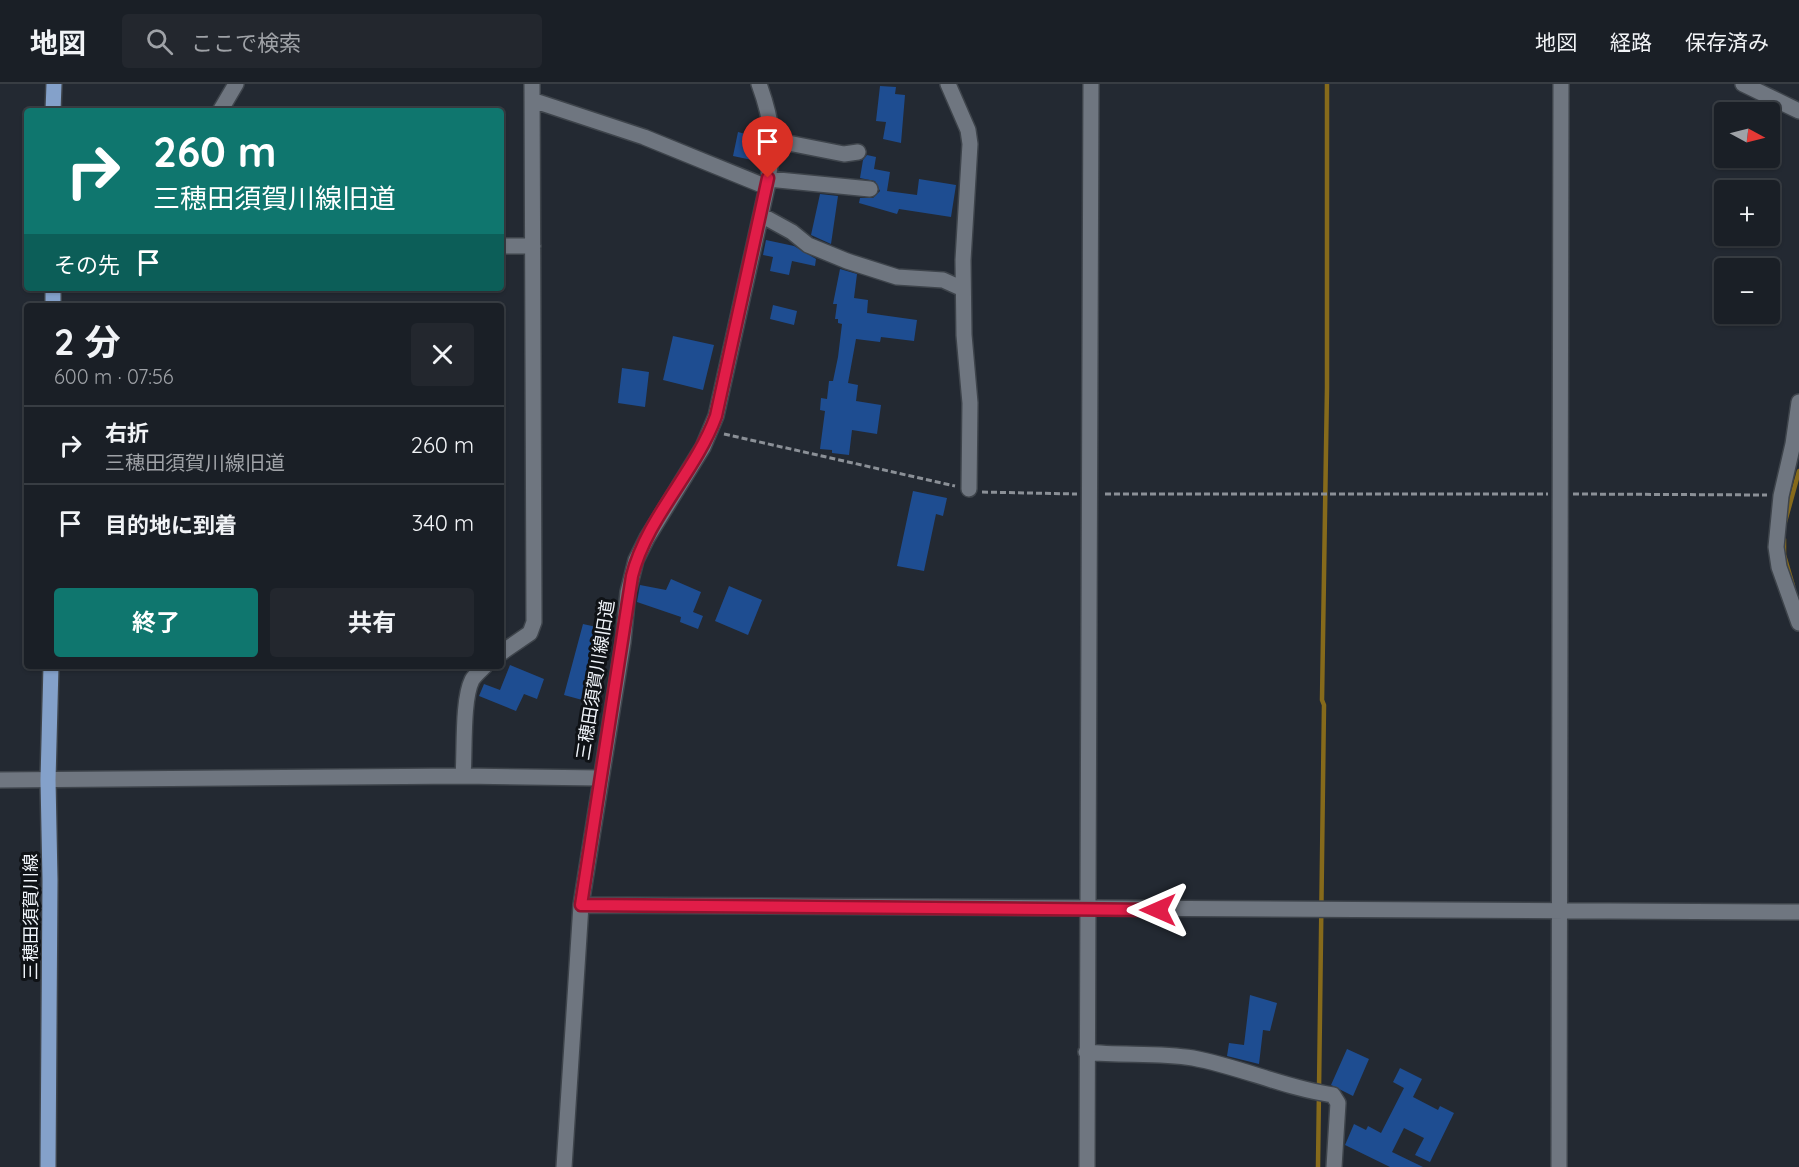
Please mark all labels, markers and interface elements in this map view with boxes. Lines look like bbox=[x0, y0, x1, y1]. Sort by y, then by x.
search box bbox=[122, 14, 542, 68]
text: 地図 bbox=[30, 25, 86, 60]
icon: search bbox=[143, 25, 176, 58]
text: ここで検索 bbox=[191, 29, 301, 57]
text: 地図 bbox=[1535, 29, 1577, 55]
text: 経路 bbox=[1610, 29, 1652, 55]
text: 保存済み bbox=[1685, 29, 1769, 55]
north arrow bbox=[1714, 102, 1780, 168]
map controls bbox=[1714, 102, 1780, 324]
pin bbox=[742, 116, 793, 178]
text: 260 m bbox=[153, 125, 276, 178]
icon: arrive bbox=[751, 125, 784, 158]
icon: right bbox=[54, 132, 132, 210]
button: + bbox=[1714, 180, 1780, 246]
text: 三穂田須賀川線旧道 bbox=[153, 181, 396, 215]
icon: arrive bbox=[132, 246, 165, 279]
text: その先 bbox=[54, 251, 120, 279]
button: − bbox=[1714, 258, 1780, 324]
text: 2 分 bbox=[54, 319, 121, 364]
button: close bbox=[411, 323, 474, 386]
text: 600 m · 07:56 bbox=[54, 364, 174, 389]
text: 右折 bbox=[105, 419, 149, 447]
icon: right bbox=[54, 429, 87, 462]
text: 260 m bbox=[411, 431, 474, 459]
text: 三穂田須賀川線旧道 bbox=[105, 450, 285, 475]
icon: arrive bbox=[54, 507, 87, 540]
text: 340 m bbox=[412, 509, 474, 537]
text: 目的地に到着 bbox=[105, 511, 237, 539]
button: 終了 bbox=[54, 588, 258, 657]
button: 共有 bbox=[270, 588, 474, 657]
street label: 三穂田須賀川線旧道 bbox=[571, 598, 619, 762]
street label: 三穂田須賀川線 bbox=[19, 854, 42, 980]
position arrow bbox=[1126, 878, 1190, 942]

